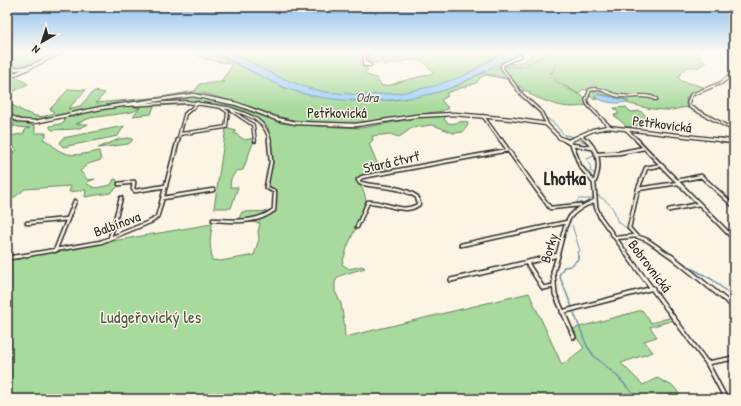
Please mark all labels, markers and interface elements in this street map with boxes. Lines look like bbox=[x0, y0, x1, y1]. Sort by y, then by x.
north arrow bbox=[22, 22, 62, 62]
text: N bbox=[29, 42, 42, 57]
water label: Odra bbox=[356, 88, 380, 106]
street label: Petřkovická bbox=[307, 103, 367, 122]
street label: Petřkovická bbox=[631, 110, 693, 137]
street label: Stará čtvrť bbox=[361, 146, 422, 177]
district label: Lhotka bbox=[544, 166, 587, 191]
street label: Balbínova bbox=[91, 206, 143, 241]
street label: Borky bbox=[535, 231, 563, 265]
street label: Bobrovnická bbox=[624, 235, 677, 296]
park label: Ludgeřovický les bbox=[101, 305, 202, 328]

